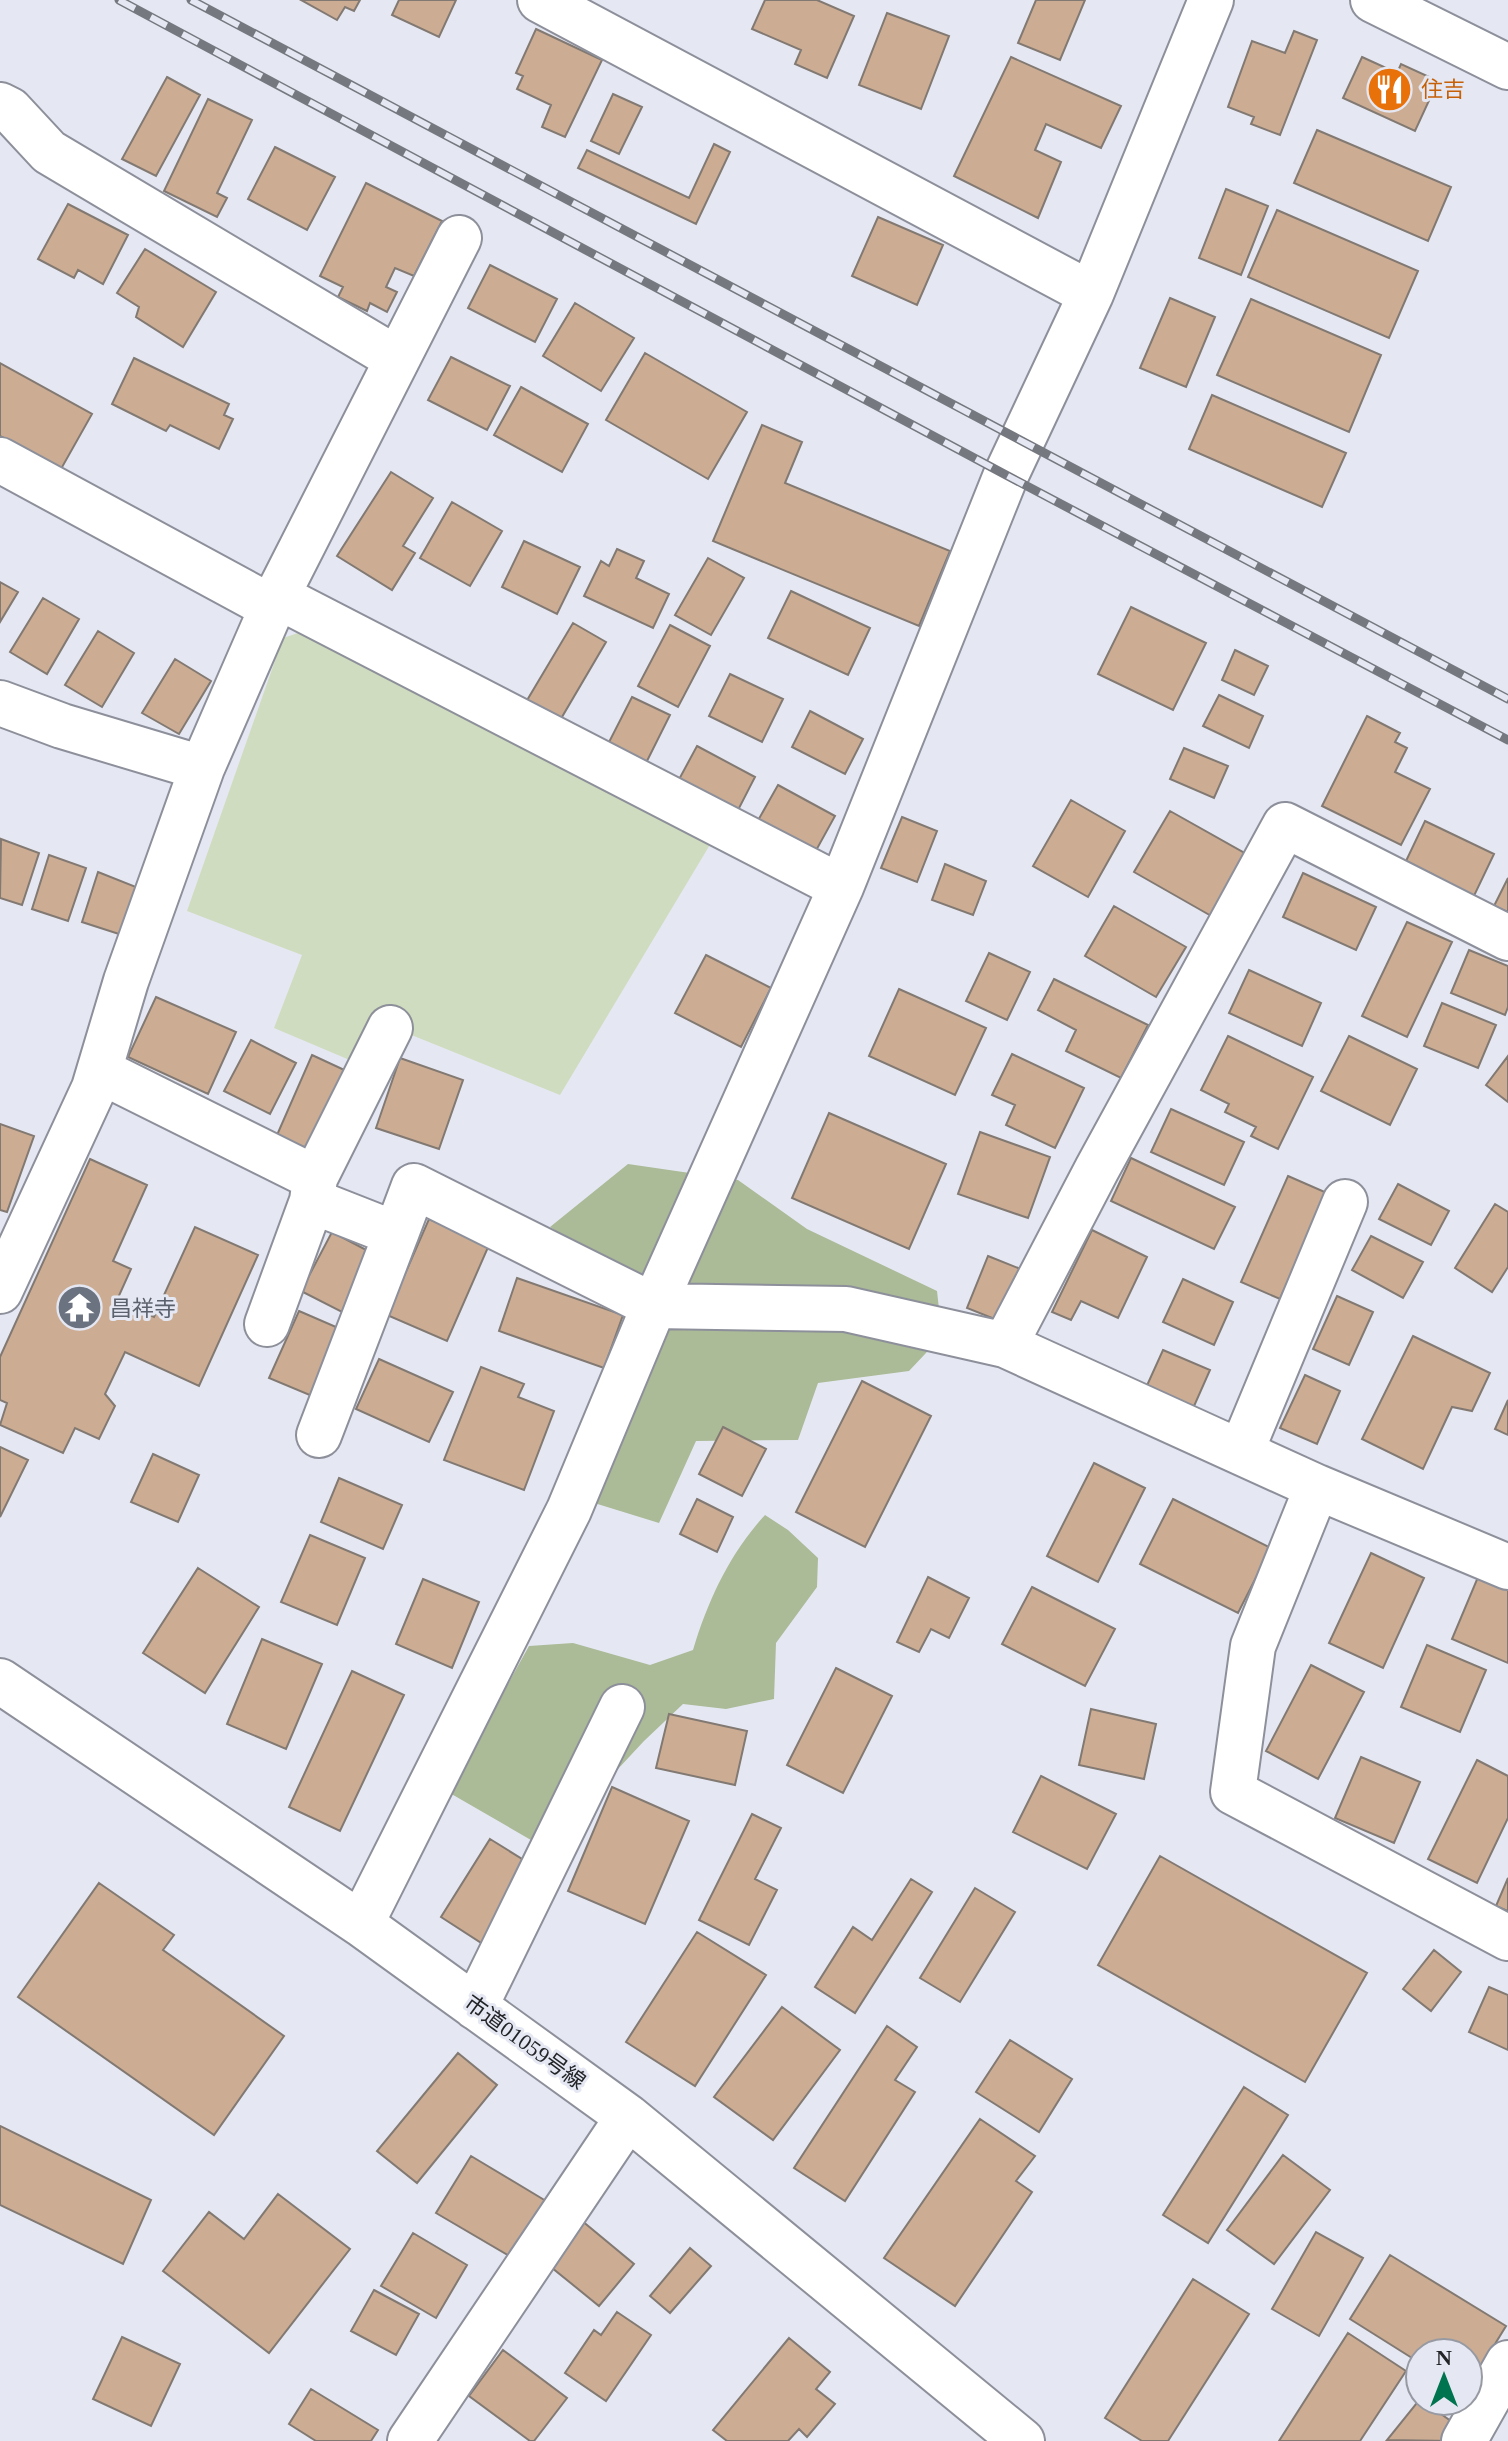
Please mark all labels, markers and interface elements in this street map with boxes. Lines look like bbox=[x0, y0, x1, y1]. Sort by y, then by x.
restaurant icon: 住吉 bbox=[1366, 65, 1414, 113]
place label: 住吉 bbox=[1421, 77, 1465, 102]
temple icon: 昌祥寺 bbox=[55, 1284, 103, 1332]
place label: 昌祥寺 bbox=[110, 1296, 176, 1321]
street label: 市道01059号線 bbox=[460, 1990, 590, 2094]
north arrow bbox=[1404, 2337, 1484, 2417]
text: N bbox=[1436, 2345, 1452, 2370]

